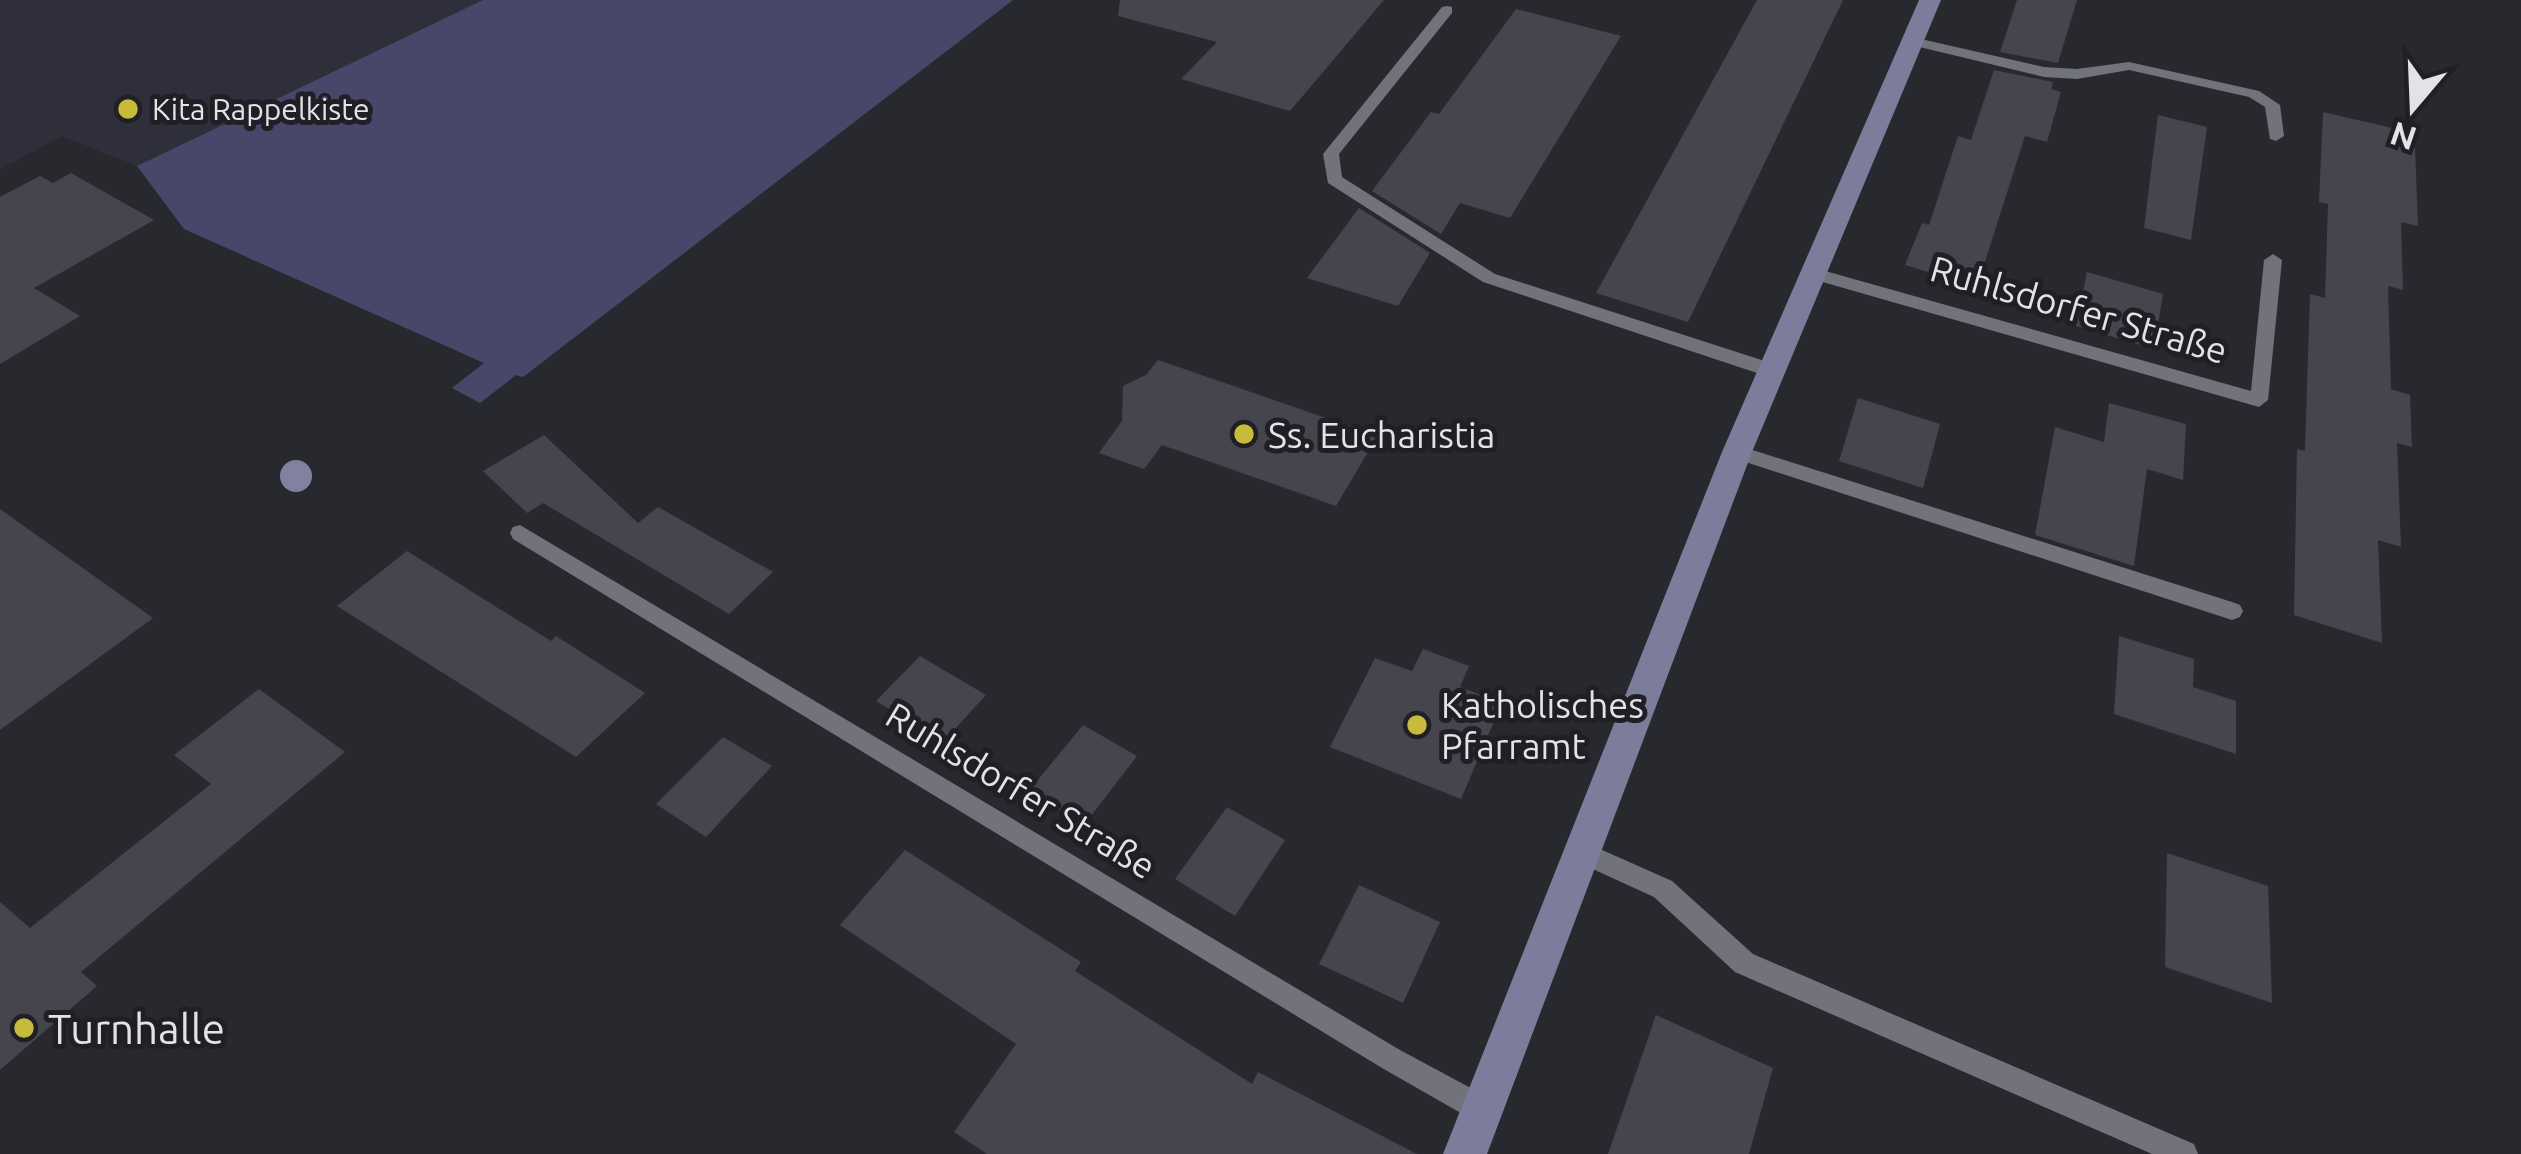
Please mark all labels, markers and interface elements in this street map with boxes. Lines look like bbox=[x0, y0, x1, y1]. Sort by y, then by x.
north arrow bbox=[2353, 48, 2473, 168]
place label: Kita Rappelkiste bbox=[152, 92, 370, 126]
marker: Kita Rappelkiste bbox=[115, 96, 141, 122]
text: N bbox=[2385, 115, 2421, 158]
street label: Ruhlsdorfer Straße bbox=[1926, 247, 2232, 371]
place label: Ss. Eucharistia bbox=[1268, 414, 1495, 455]
marker: Ss. Eucharistia bbox=[1231, 421, 1257, 447]
place label: Katholisches Pfarramt bbox=[1441, 684, 1644, 766]
street label: Ruhlsdorfer Straße bbox=[879, 693, 1163, 887]
marker: Katholisches Pfarramt bbox=[1404, 712, 1430, 738]
place label: Turnhalle bbox=[48, 1005, 225, 1052]
marker: Turnhalle bbox=[11, 1015, 37, 1041]

